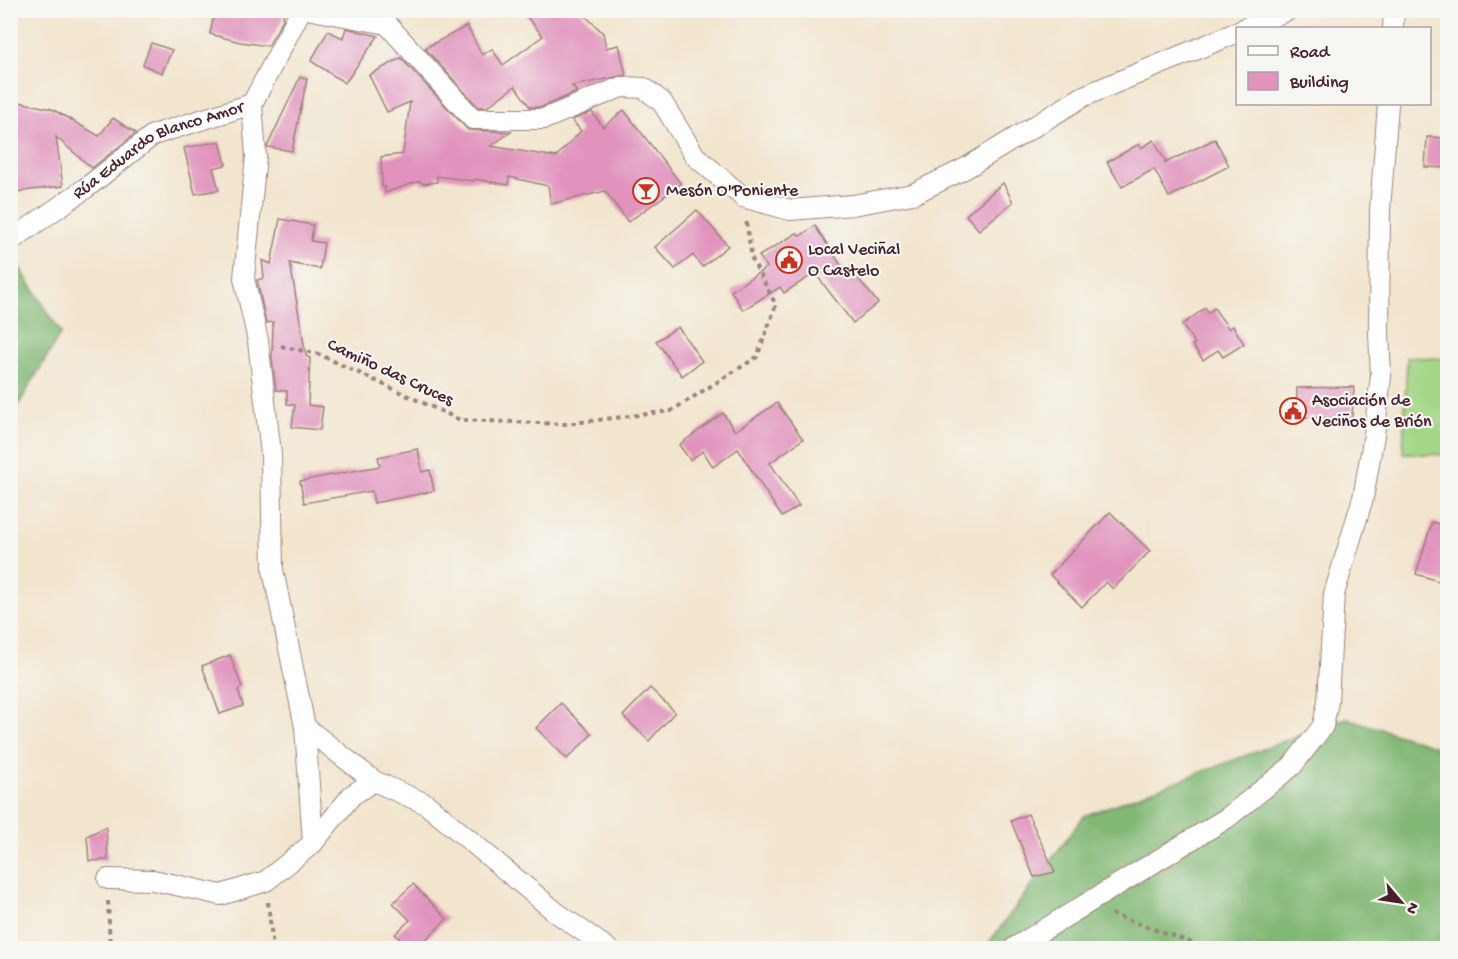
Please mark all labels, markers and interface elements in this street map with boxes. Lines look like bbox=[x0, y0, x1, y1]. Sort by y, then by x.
legend bbox=[1236, 27, 1431, 105]
text: Road bbox=[1290, 43, 1331, 64]
text: Building bbox=[1289, 73, 1349, 94]
street label: Rúa Eduardo Blanco Amor bbox=[69, 96, 248, 204]
bar icon: Mesón O'Poniente bbox=[631, 176, 661, 206]
place label: Mesón O'Poniente bbox=[666, 181, 799, 202]
place label: Local Veciñal O Castelo bbox=[808, 240, 900, 282]
public building icon: Local Veciñal O Castelo bbox=[774, 245, 804, 275]
street label: Camiño das Cruces bbox=[324, 335, 458, 412]
place label: Asociación de Veciños de Brión bbox=[1311, 391, 1432, 433]
public building icon: Asociación de Veciños de Brión bbox=[1278, 396, 1308, 426]
north arrow bbox=[1371, 872, 1431, 932]
text: N bbox=[1400, 898, 1422, 917]

